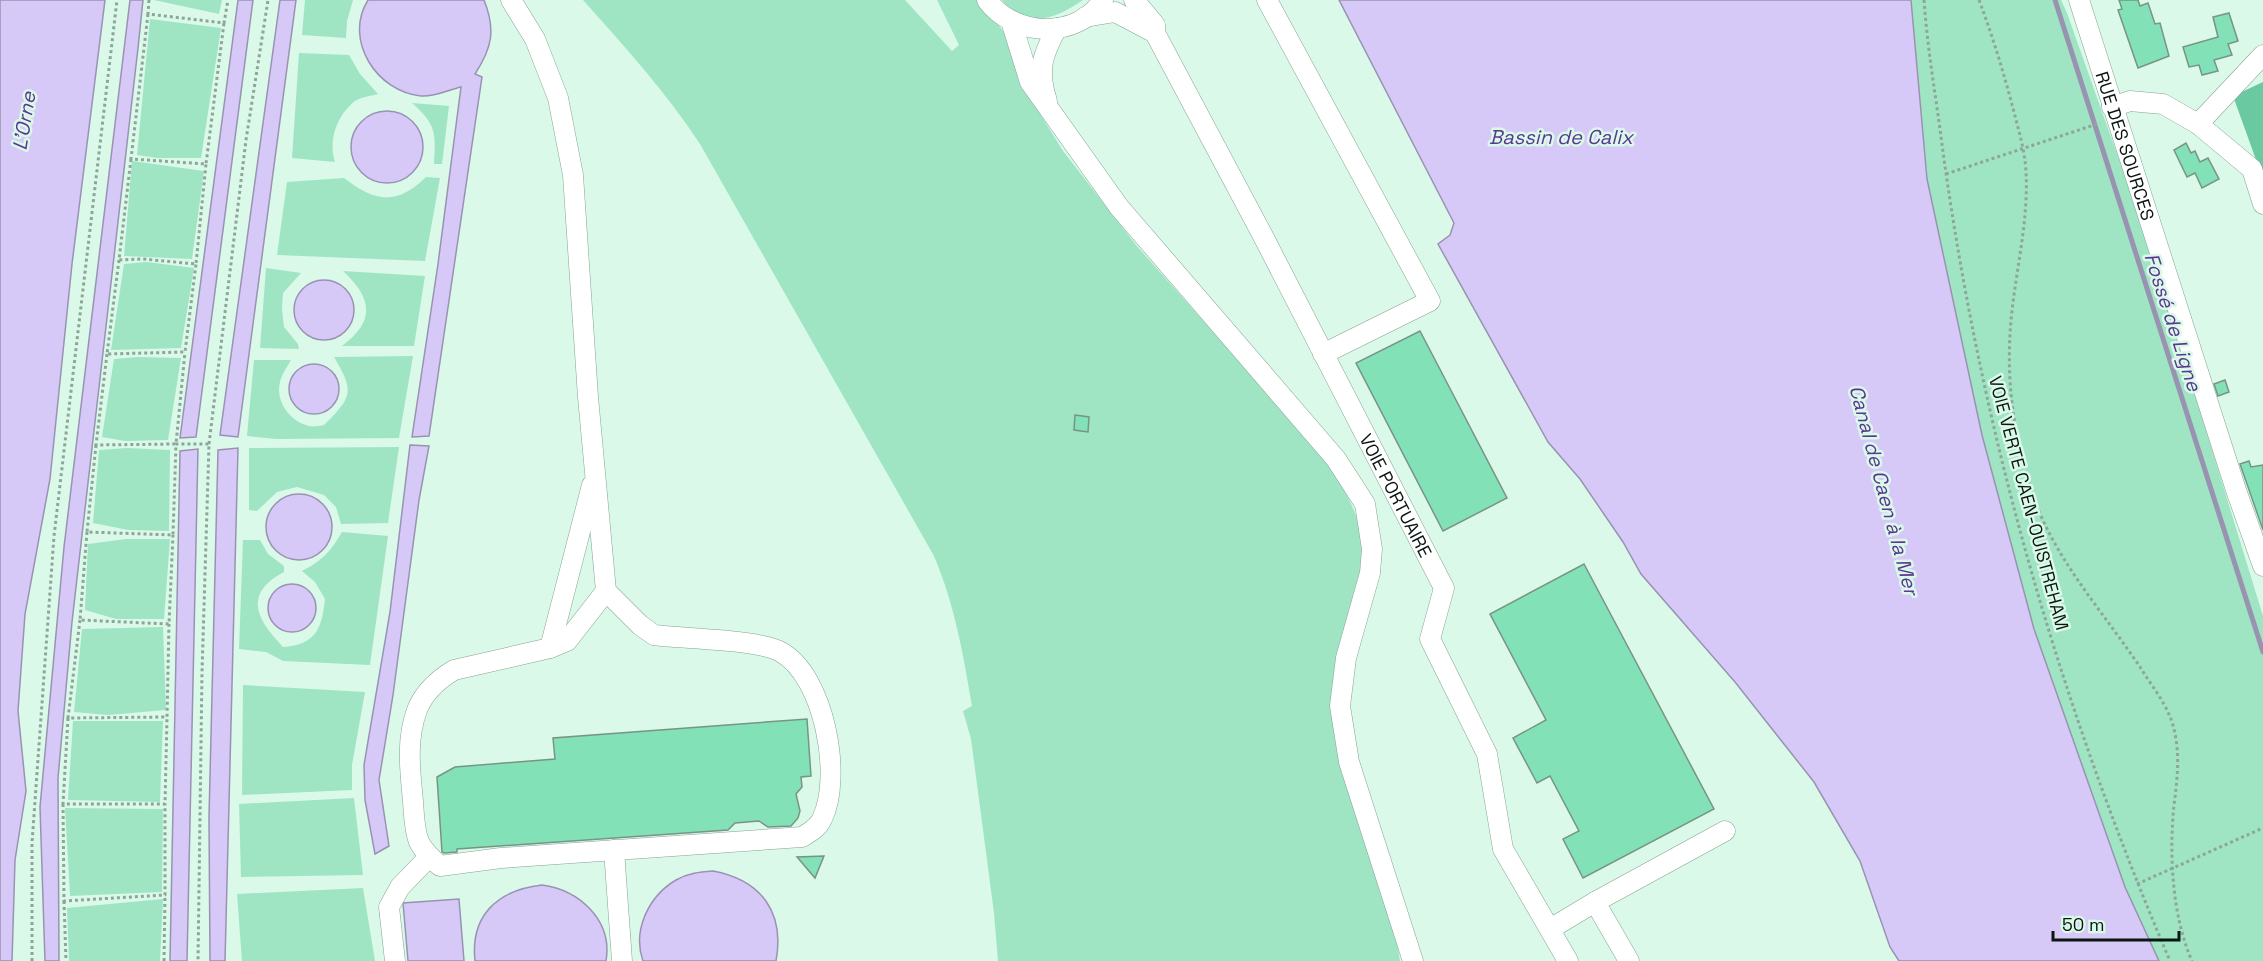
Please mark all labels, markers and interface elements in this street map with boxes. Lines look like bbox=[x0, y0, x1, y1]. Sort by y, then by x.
street label: RUE DES SOURCES bbox=[2091, 68, 2160, 223]
water label: L'Orne bbox=[7, 89, 42, 152]
water label: Bassin de Calix bbox=[1489, 124, 1635, 150]
water label: Fossé de Ligne bbox=[2138, 250, 2208, 395]
street label: VOIE VERTE CAEN-OUISTREHAM bbox=[1984, 373, 2074, 633]
water label: Canal de Caen à la Mer bbox=[1843, 382, 1925, 600]
street label: VOIE PORTUAIRE bbox=[1355, 430, 1438, 561]
scale bar bbox=[2053, 904, 2179, 942]
text: 50 m bbox=[2062, 913, 2104, 936]

